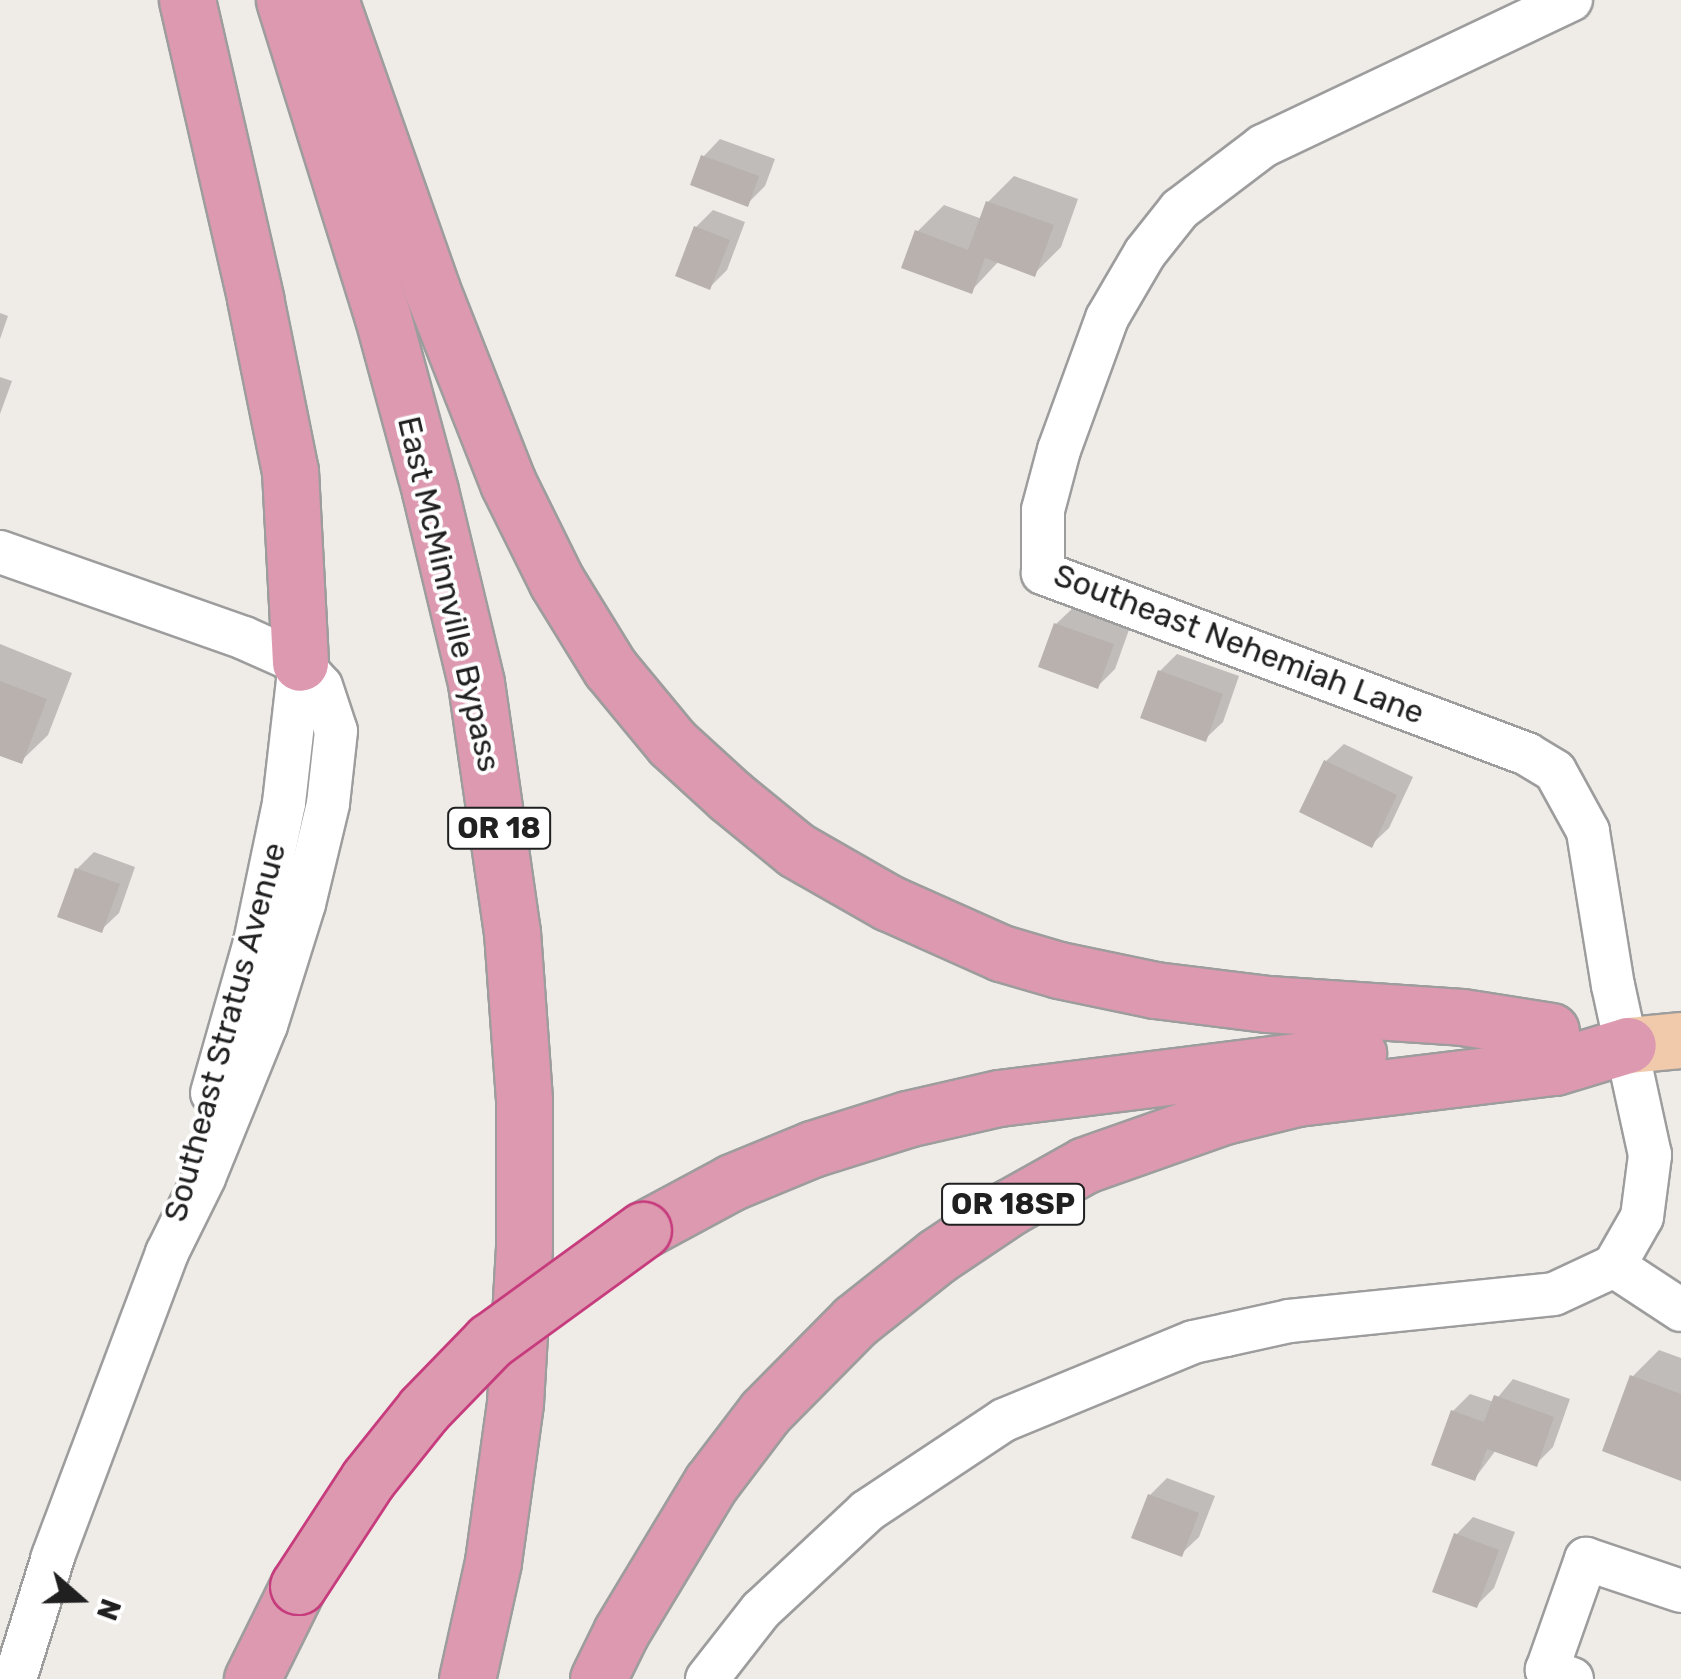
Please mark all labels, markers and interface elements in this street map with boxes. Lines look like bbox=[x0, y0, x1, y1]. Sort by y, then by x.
street label: East McMinnville Bypass bbox=[389, 413, 509, 775]
street label: Southeast Nehemiah Lane bbox=[1048, 556, 1430, 732]
road number: OR 18 bbox=[446, 803, 552, 853]
street label: Southeast Stratus Avenue bbox=[156, 838, 294, 1226]
road number: OR 18SP bbox=[940, 1179, 1086, 1229]
north arrow bbox=[30, 1549, 130, 1649]
text: N bbox=[90, 1594, 128, 1625]

